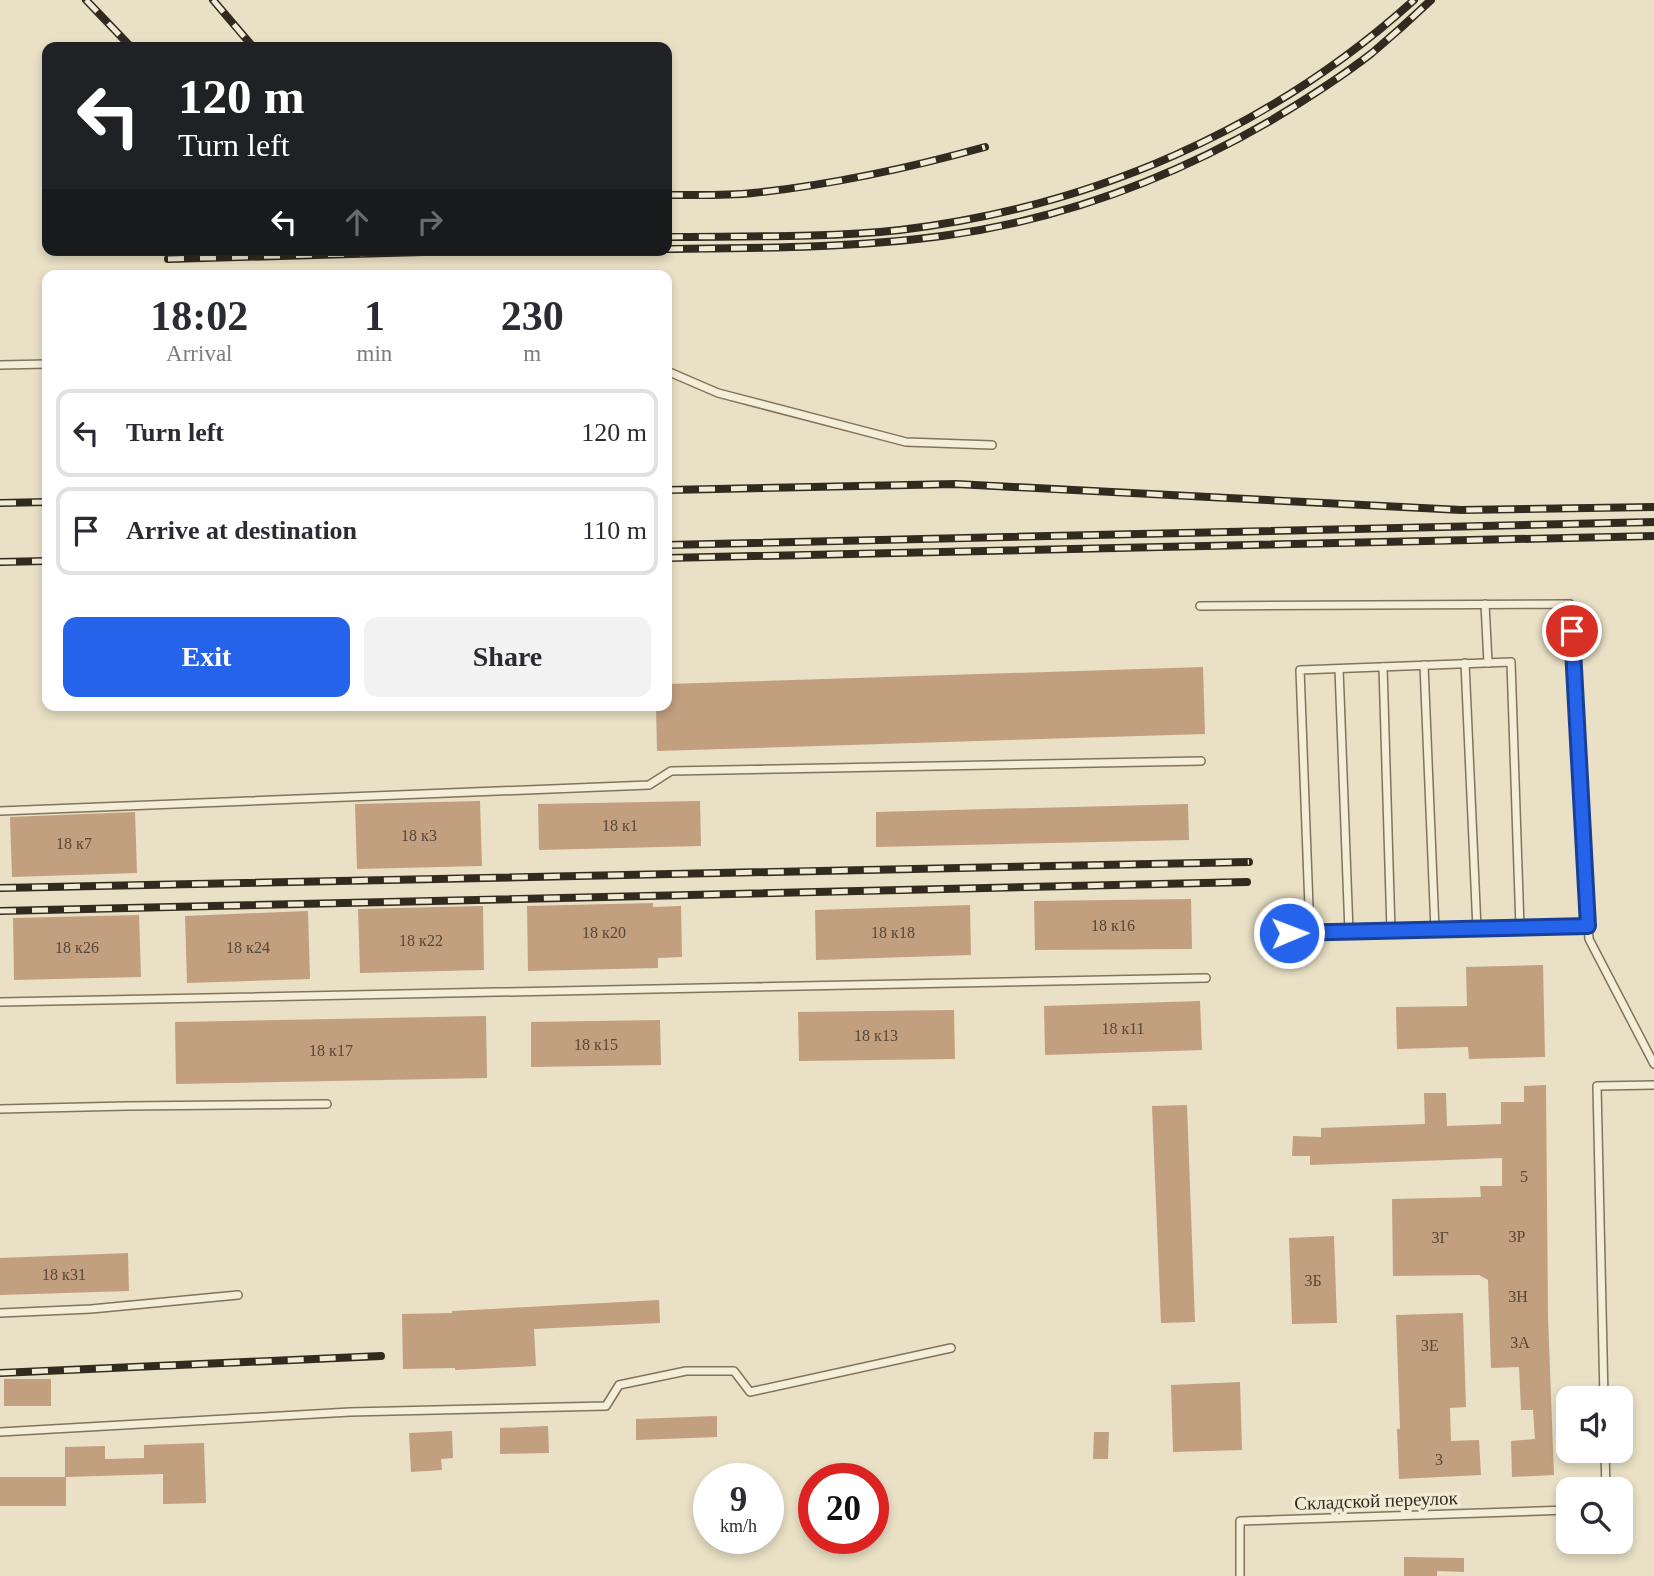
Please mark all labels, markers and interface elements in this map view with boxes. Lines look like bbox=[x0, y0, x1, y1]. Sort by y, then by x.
text: 120 m bbox=[178, 69, 305, 124]
icon: left bbox=[63, 70, 154, 161]
text: Turn left bbox=[178, 127, 290, 163]
icon: left bbox=[265, 203, 303, 241]
icon: ahead bbox=[338, 203, 376, 241]
icon: right bbox=[411, 203, 449, 241]
text: 18:02 bbox=[150, 293, 248, 339]
text: 1 bbox=[364, 293, 385, 339]
text: 230 bbox=[501, 293, 564, 339]
text: Arrival bbox=[166, 341, 233, 366]
text: min bbox=[357, 341, 392, 366]
text: m bbox=[523, 341, 541, 366]
icon: left bbox=[67, 414, 105, 452]
text: Turn left bbox=[126, 418, 224, 447]
text: 120 m bbox=[581, 418, 647, 447]
icon: arrive bbox=[67, 512, 105, 550]
text: Arrive at destination bbox=[126, 516, 357, 545]
text: 110 m bbox=[582, 516, 647, 545]
pin bbox=[1542, 601, 1602, 661]
icon: arrive bbox=[1553, 612, 1591, 650]
button: Exit bbox=[63, 617, 350, 697]
button: Share bbox=[364, 617, 651, 697]
house number: 18 к1 bbox=[602, 817, 638, 834]
house number: 18 к3 bbox=[401, 827, 437, 844]
house number: 18 к7 bbox=[56, 835, 92, 852]
position arrow bbox=[1252, 896, 1326, 970]
house number: 18 к16 bbox=[1091, 917, 1135, 934]
house number: 18 к20 bbox=[582, 924, 626, 941]
house number: 18 к18 bbox=[871, 924, 915, 941]
house number: 18 к22 bbox=[399, 932, 443, 949]
house number: 18 к26 bbox=[55, 939, 99, 956]
house number: 18 к24 bbox=[226, 939, 270, 956]
house number: 18 к11 bbox=[1101, 1020, 1145, 1037]
house number: 18 к13 bbox=[854, 1027, 898, 1044]
house number: 18 к15 bbox=[574, 1036, 618, 1053]
house number: 18 к17 bbox=[309, 1042, 353, 1059]
house number: 5 bbox=[1520, 1168, 1528, 1185]
house number: 3Р bbox=[1509, 1228, 1526, 1245]
house number: 3Г bbox=[1431, 1229, 1449, 1246]
house number: 18 к31 bbox=[42, 1266, 86, 1283]
house number: 3Б bbox=[1304, 1272, 1322, 1289]
house number: 3Н bbox=[1508, 1288, 1528, 1305]
house number: 3А bbox=[1510, 1334, 1530, 1351]
house number: 3Е bbox=[1421, 1337, 1439, 1354]
map controls bbox=[1556, 1386, 1633, 1554]
button: sound bbox=[1556, 1386, 1633, 1463]
house number: 3 bbox=[1435, 1451, 1443, 1468]
speed limit sign: 20 bbox=[798, 1463, 889, 1554]
button: search bbox=[1556, 1477, 1633, 1554]
text: 9 bbox=[730, 1480, 747, 1519]
street label: Складской переулок bbox=[1294, 1487, 1459, 1514]
text: km/h bbox=[720, 1516, 757, 1536]

